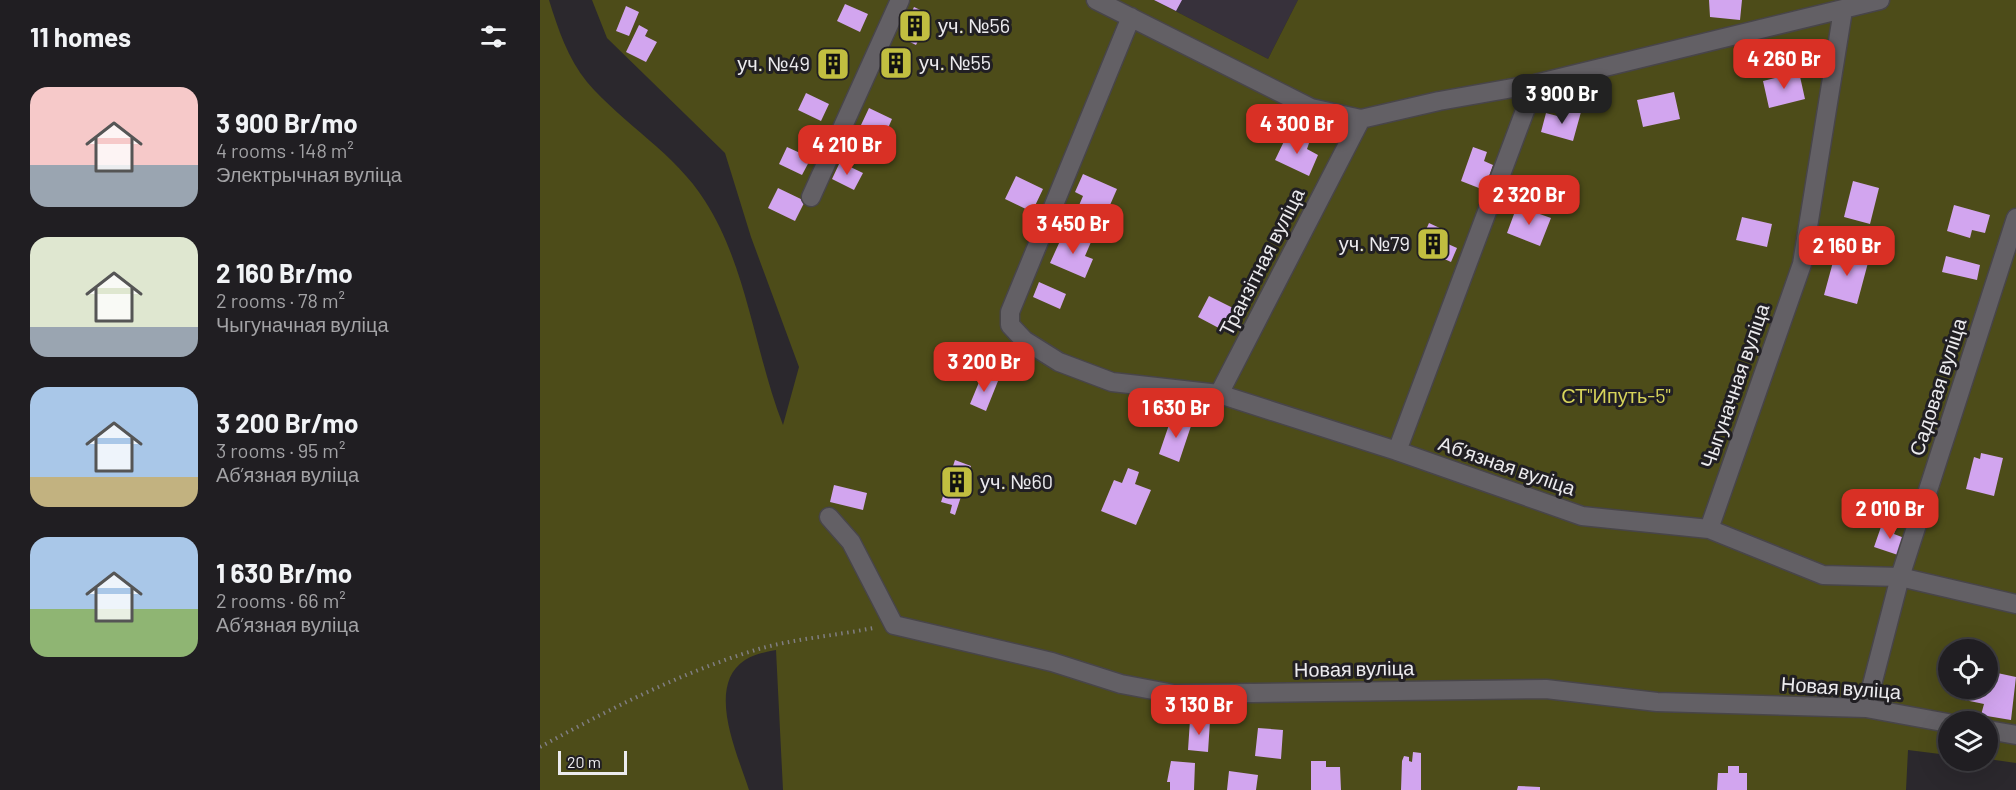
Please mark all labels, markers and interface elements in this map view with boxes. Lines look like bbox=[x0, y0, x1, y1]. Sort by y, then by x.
building icon: уч. №56 bbox=[897, 8, 933, 44]
place label: уч. №56 bbox=[938, 13, 1010, 37]
icon: filters bbox=[477, 20, 510, 53]
text: 11 homes bbox=[30, 21, 131, 52]
pin: 4 260 Br bbox=[1722, 39, 1846, 90]
building icon: уч. №55 bbox=[878, 45, 914, 81]
building icon: уч. №49 bbox=[815, 46, 851, 82]
text: 4 260 Br bbox=[1747, 46, 1821, 70]
place label: уч. №55 bbox=[919, 50, 991, 74]
place label: уч. №49 bbox=[737, 51, 810, 75]
pin: 3 900 Br bbox=[1500, 74, 1624, 125]
text: 3 900 Br bbox=[1526, 81, 1598, 105]
pin: 4 300 Br bbox=[1235, 104, 1359, 155]
text: 3 900 Br/mo bbox=[216, 107, 358, 138]
icon: home bbox=[78, 111, 150, 183]
text: 4 300 Br bbox=[1260, 111, 1334, 135]
pin: 4 210 Br bbox=[785, 125, 909, 176]
text: 4 210 Br bbox=[812, 132, 882, 156]
text: 4 rooms · 148 m² bbox=[216, 138, 354, 162]
text: Электрычная вуліца bbox=[216, 162, 402, 186]
pin: 2 320 Br bbox=[1467, 175, 1591, 226]
text: 2 320 Br bbox=[1493, 182, 1565, 206]
street label: Транзітная вуліца bbox=[1214, 183, 1309, 339]
pin: 3 450 Br bbox=[1011, 204, 1135, 255]
text: 3 450 Br bbox=[1036, 211, 1110, 235]
building icon: уч. №79 bbox=[1415, 226, 1451, 262]
pin: 2 160 Br bbox=[1785, 226, 1909, 277]
place label: уч. №79 bbox=[1339, 231, 1410, 255]
text: 2 160 Br bbox=[1813, 233, 1881, 257]
text: 2 160 Br/mo bbox=[216, 257, 353, 288]
icon: home bbox=[78, 261, 150, 333]
text: 2 rooms · 78 m² bbox=[216, 288, 345, 312]
street label: Чыгуначная вуліца bbox=[1695, 299, 1774, 471]
text: Чыгуначная вуліца bbox=[216, 312, 389, 336]
street label: Садовая вуліца bbox=[1903, 314, 1971, 459]
pin: 3 200 Br bbox=[922, 342, 1046, 393]
text: 3 200 Br bbox=[948, 349, 1020, 373]
park label: СТ"Ипуть-5" bbox=[1561, 383, 1671, 407]
pin: 1 630 Br bbox=[1114, 388, 1238, 439]
text: 1 630 Br bbox=[1142, 395, 1210, 419]
text: 3 200 Br/mo bbox=[216, 407, 358, 438]
icon: home bbox=[78, 411, 150, 483]
street label: Абʼязная вуліца bbox=[1436, 430, 1580, 500]
text: 3 rooms · 95 m² bbox=[216, 438, 345, 462]
text: Абʼязная вуліца bbox=[216, 462, 359, 486]
building icon: уч. №60 bbox=[939, 464, 975, 500]
place label: уч. №60 bbox=[980, 469, 1053, 493]
pin: 2 010 Br bbox=[1828, 489, 1952, 540]
text: 2 010 Br bbox=[1856, 496, 1924, 520]
text: 1 630 Br/mo bbox=[216, 557, 352, 588]
icon: home bbox=[78, 561, 150, 633]
text: 2 rooms · 66 m² bbox=[216, 588, 346, 612]
text: Абʼязная вуліца bbox=[216, 612, 359, 636]
map controls bbox=[1938, 639, 1998, 771]
button: locate bbox=[1938, 639, 1998, 699]
street label: Новая вуліца bbox=[1294, 655, 1415, 681]
street label: Новая вуліца bbox=[1780, 671, 1903, 703]
pin: 3 130 Br bbox=[1137, 685, 1261, 736]
text: 3 130 Br bbox=[1165, 692, 1233, 716]
button: layers bbox=[1938, 711, 1998, 771]
scale bar bbox=[558, 748, 627, 776]
text: 20 m bbox=[567, 752, 601, 771]

